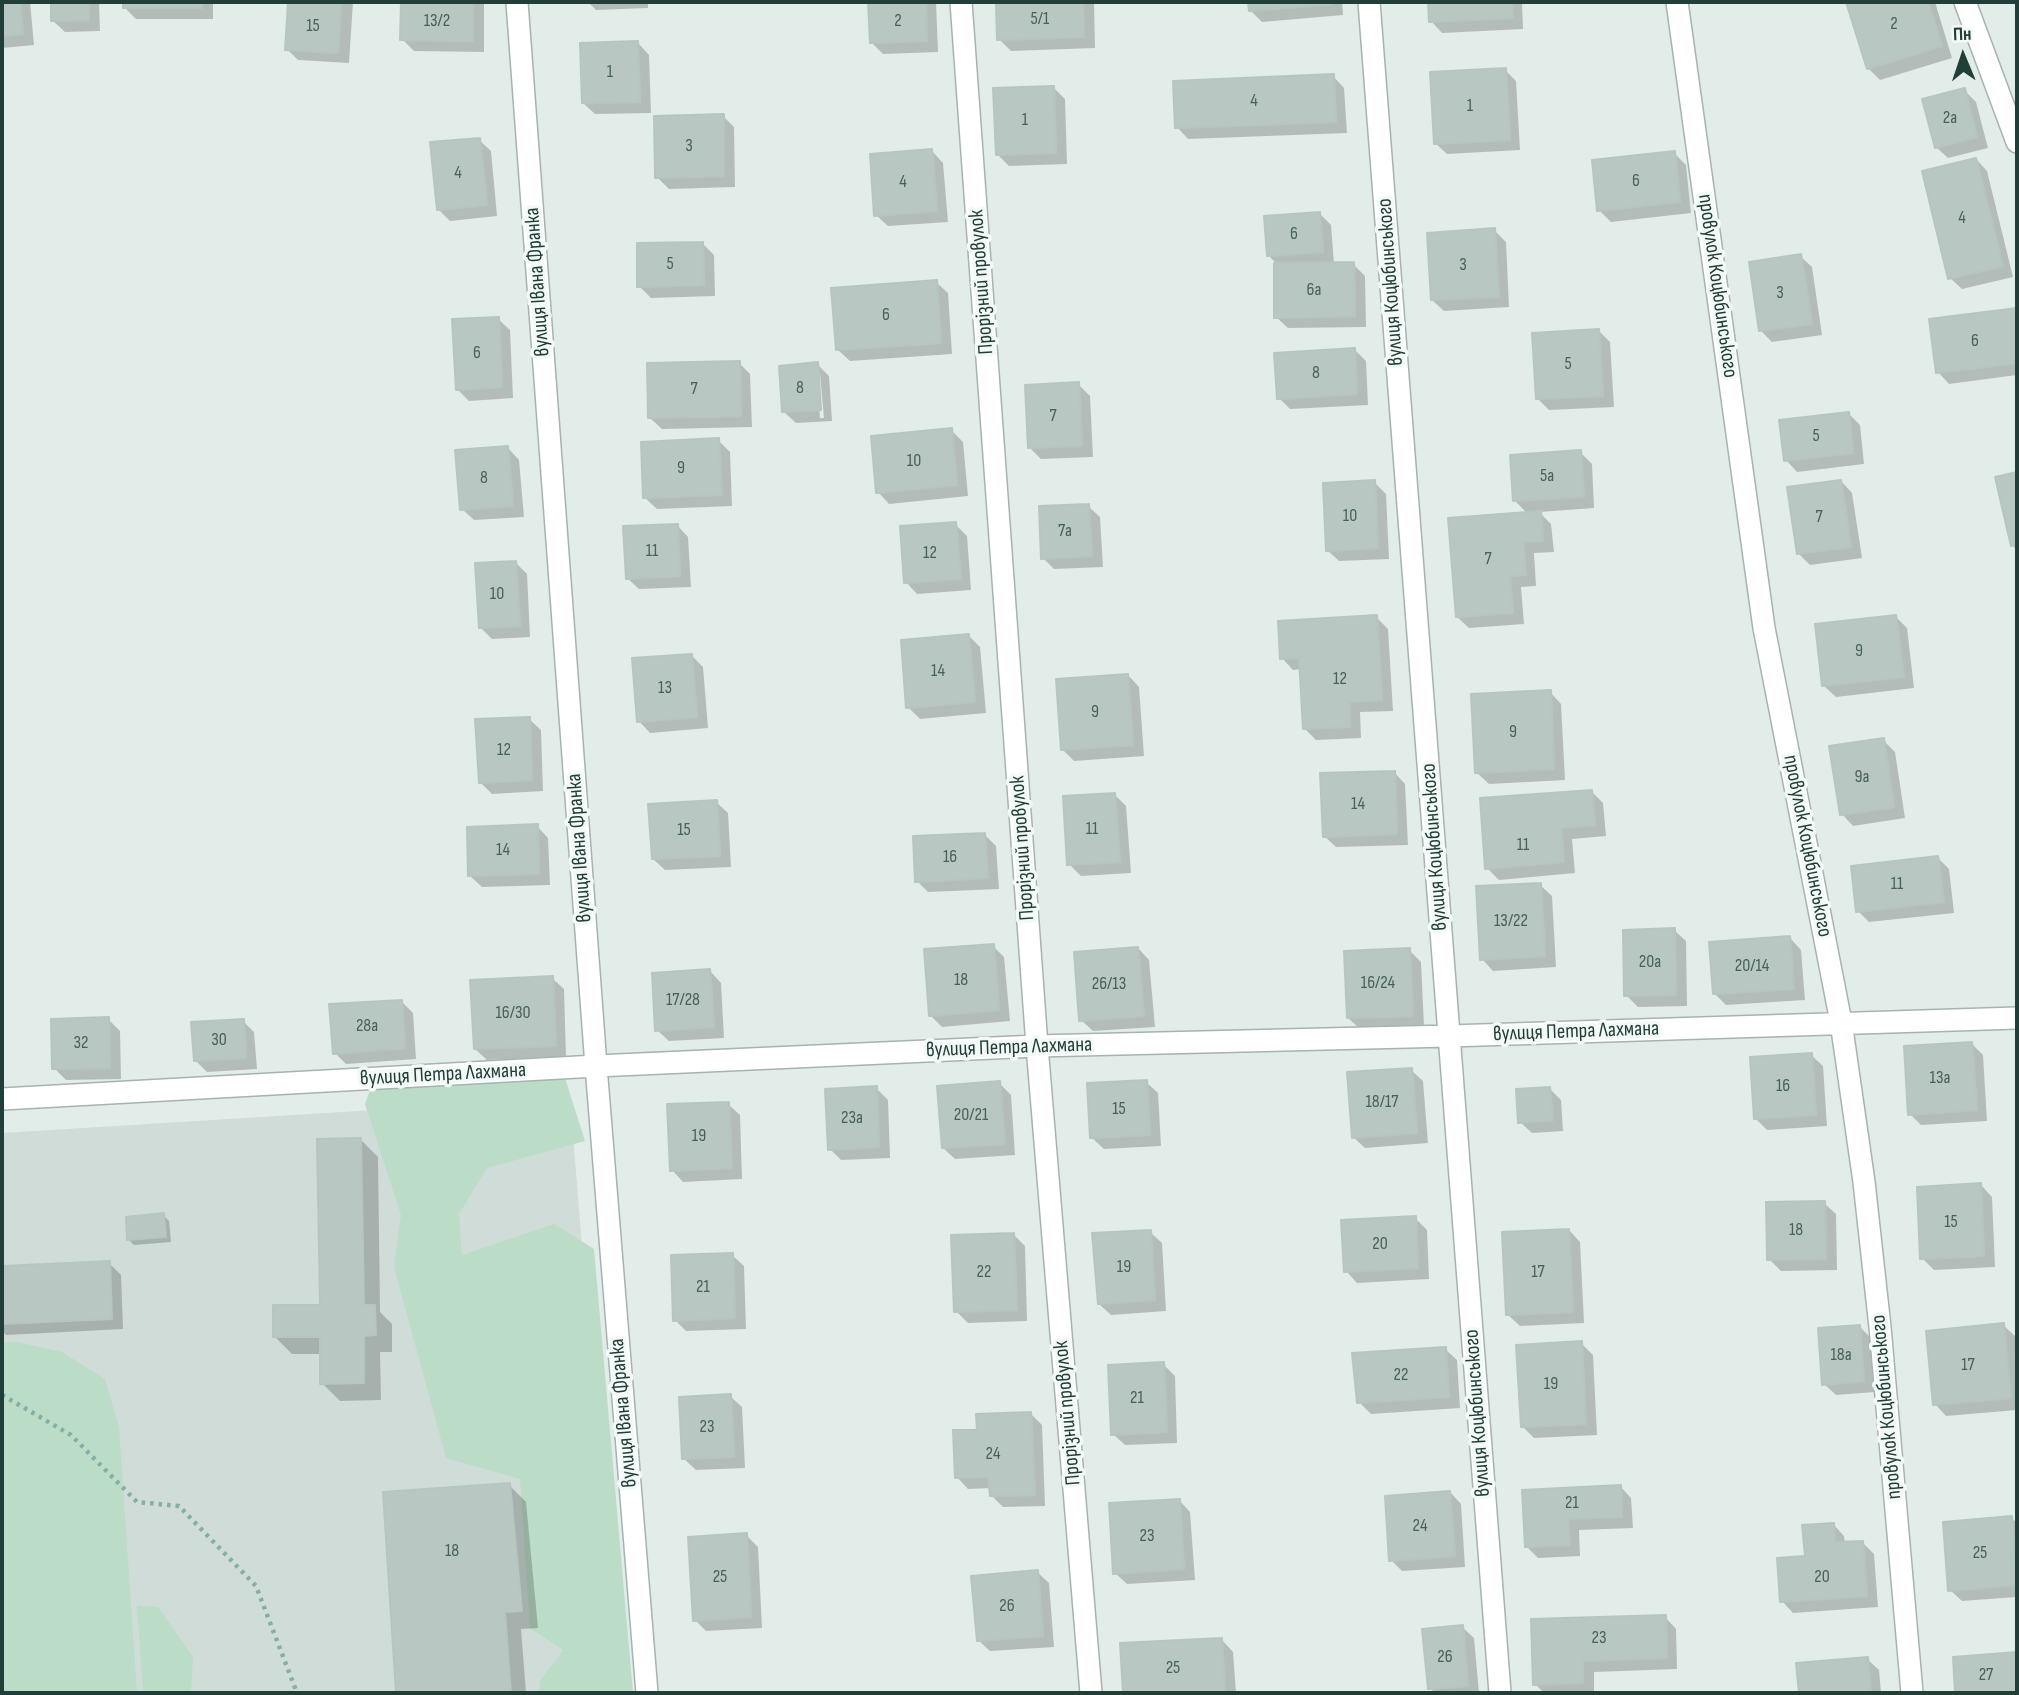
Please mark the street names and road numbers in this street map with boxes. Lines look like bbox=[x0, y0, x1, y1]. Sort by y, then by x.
street label: провулок Коцюбинського bbox=[1692, 193, 1742, 379]
street label: вулиця Коцюбинського bbox=[1373, 197, 1409, 367]
street label: вулиця Івана Франка bbox=[520, 207, 556, 357]
street label: Прорізний провулок bbox=[964, 209, 1000, 355]
street label: провулок Коцюбинського bbox=[1777, 753, 1837, 939]
street label: вулиця Коцюбинського bbox=[1417, 762, 1453, 932]
street label: вулиця Івана Франка bbox=[562, 773, 598, 923]
street label: Прорізний провулок bbox=[1005, 775, 1041, 921]
street label: вулиця Петра Лахмана bbox=[1493, 1017, 1659, 1047]
street label: вулиця Петра Лахмана bbox=[926, 1033, 1092, 1063]
street label: вулиця Петра Лахмана bbox=[359, 1058, 527, 1092]
street label: провулок Коцюбинського bbox=[1866, 1314, 1908, 1500]
street label: вулиця Коцюбинського bbox=[1460, 1328, 1496, 1498]
street label: вулиця Івана Франка bbox=[605, 1338, 643, 1488]
street label: Прорізний провулок bbox=[1049, 1340, 1087, 1486]

